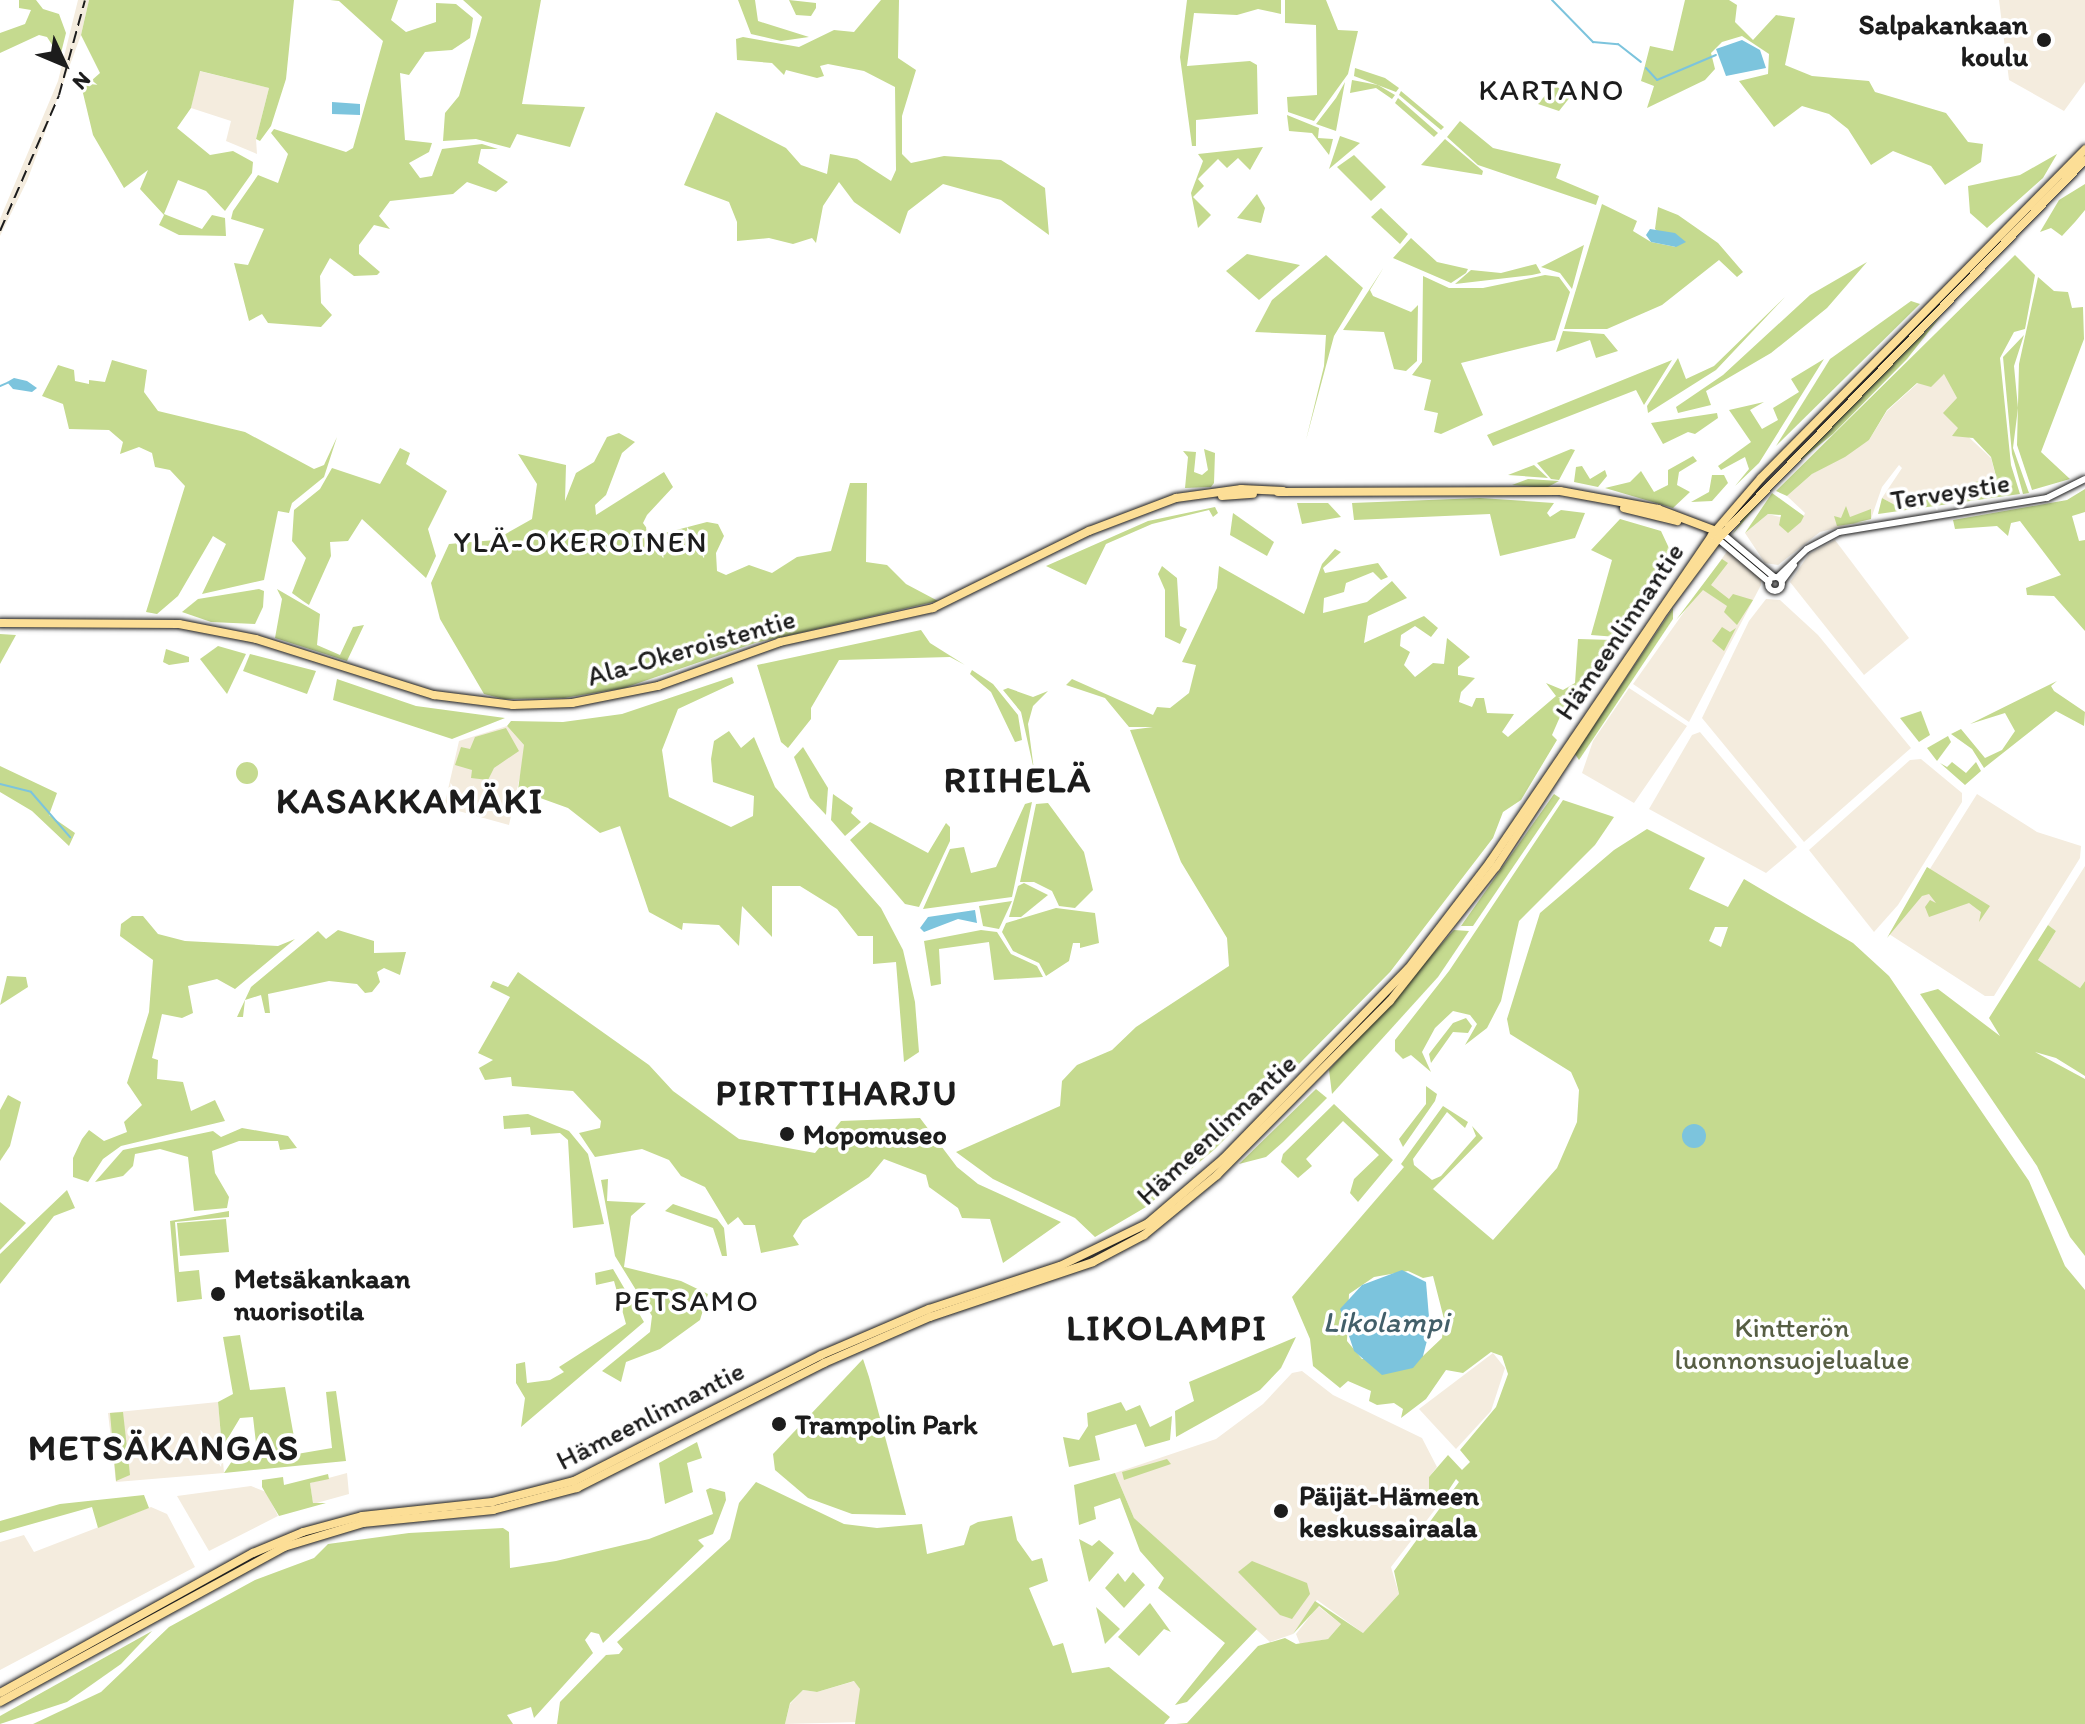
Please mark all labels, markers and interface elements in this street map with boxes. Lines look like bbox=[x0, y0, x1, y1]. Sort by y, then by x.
place label: Salpakankaan koulu bbox=[1859, 7, 2028, 73]
north arrow bbox=[24, 24, 104, 104]
marker: Salpakankaan koulu bbox=[2035, 31, 2053, 49]
text: N bbox=[67, 66, 97, 96]
district label: KARTANO bbox=[1478, 72, 1626, 108]
street label: Terveystie bbox=[1888, 465, 2012, 517]
district label: YLÄ-OKEROINEN bbox=[453, 524, 709, 560]
street label: Hämeenlinnantie bbox=[1547, 536, 1691, 726]
street label: Ala-Okeroistentie bbox=[583, 601, 799, 693]
district label: RIIHELÄ bbox=[946, 758, 1090, 802]
district label: KASAKKAMÄKI bbox=[276, 779, 544, 823]
street label: Hämeenlinnantie bbox=[1129, 1046, 1303, 1212]
district label: PIRTTIHARJU bbox=[717, 1071, 957, 1115]
place label: Mopomuseo bbox=[803, 1117, 947, 1151]
marker: Mopomuseo bbox=[778, 1125, 796, 1143]
place label: Metsäkankaan nuorisotila bbox=[234, 1261, 410, 1327]
district label: PETSAMO bbox=[614, 1283, 760, 1319]
marker: Metsäkankaan nuorisotila bbox=[209, 1285, 227, 1303]
water label: Likolampi bbox=[1323, 1304, 1449, 1340]
district label: LIKOLAMPI bbox=[1066, 1306, 1268, 1350]
park label: Kintterön luonnonsuojelualue bbox=[1674, 1310, 1910, 1376]
street label: Hämeenlinnantie bbox=[550, 1353, 750, 1477]
place label: Trampolin Park bbox=[795, 1407, 977, 1441]
marker: Trampolin Park bbox=[770, 1415, 788, 1433]
district label: METSÄKANGAS bbox=[28, 1426, 300, 1470]
place label: Päijät-Hämeen keskussairaala bbox=[1299, 1478, 1479, 1544]
marker: Päijät-Hämeen keskussairaala bbox=[1270, 1500, 1292, 1522]

